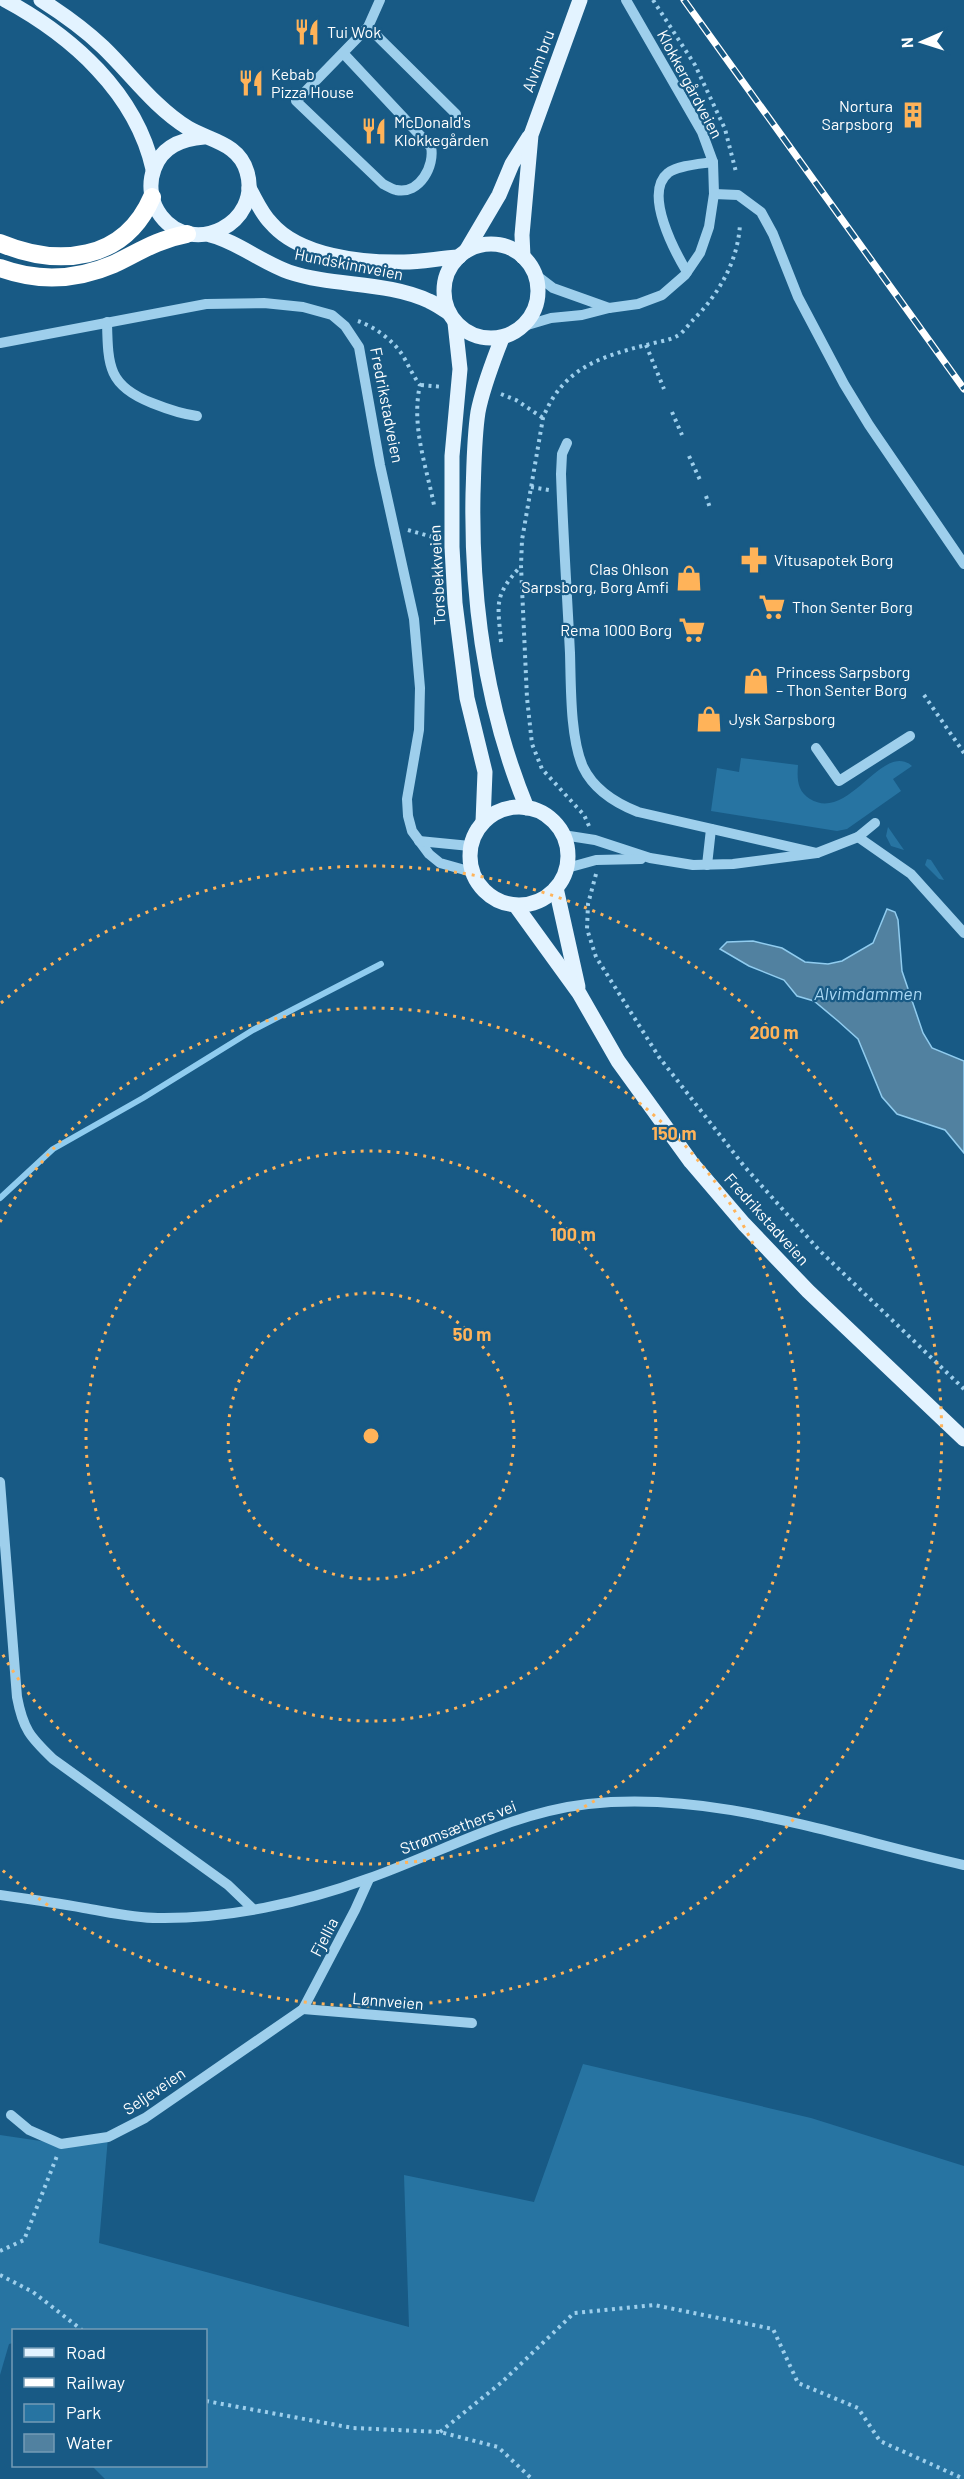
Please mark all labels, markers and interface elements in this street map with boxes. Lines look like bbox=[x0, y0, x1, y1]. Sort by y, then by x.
north arrow bbox=[892, 12, 952, 72]
restaurant icon: Tui Wok bbox=[292, 17, 322, 47]
place label: Tui Wok bbox=[327, 22, 381, 41]
street label: Klokkergårdveien bbox=[654, 26, 727, 141]
street label: Alvim bru bbox=[518, 27, 558, 94]
text: N bbox=[897, 37, 916, 49]
place label: Kebab Pizza House bbox=[271, 64, 354, 101]
restaurant icon: Kebab Pizza House bbox=[236, 68, 266, 98]
place label: Nortura Sarpsborg bbox=[822, 96, 893, 133]
building icon: Nortura Sarpsborg bbox=[898, 100, 928, 130]
place label: McDonald's Klokkegården bbox=[394, 112, 489, 149]
restaurant icon: McDonald's Klokkegården bbox=[359, 116, 389, 146]
street label: Hundskinnveien bbox=[293, 244, 405, 283]
street label: Fredrikstadveien bbox=[367, 346, 408, 464]
street label: Torsbekkveien bbox=[424, 524, 449, 626]
pharmacy icon: Vitusapotek Borg bbox=[739, 545, 769, 575]
place label: Vitusapotek Borg bbox=[774, 550, 893, 569]
place label: Clas Ohlson Sarpsborg, Borg Amfi bbox=[521, 559, 669, 596]
shop icon: Clas Ohlson Sarpsborg, Borg Amfi bbox=[674, 563, 704, 593]
supermarket icon: Thon Senter Borg bbox=[757, 592, 787, 622]
place label: Thon Senter Borg bbox=[792, 597, 913, 616]
supermarket icon: Rema 1000 Borg bbox=[677, 615, 707, 645]
place label: Rema 1000 Borg bbox=[560, 620, 672, 639]
place label: Princess Sarpsborg – Thon Senter Borg bbox=[776, 662, 910, 699]
shop icon: Princess Sarpsborg – Thon Senter Borg bbox=[741, 666, 771, 696]
shop icon: Jysk Sarpsborg bbox=[694, 704, 724, 734]
place label: Jysk Sarpsborg bbox=[729, 709, 835, 728]
water label: Alvimdammen bbox=[814, 982, 922, 1004]
text: 200 m bbox=[749, 1021, 799, 1043]
text: 150 m bbox=[652, 1122, 696, 1144]
street label: Fredrikstadveien bbox=[721, 1169, 814, 1269]
text: 100 m bbox=[550, 1223, 596, 1245]
text: 50 m bbox=[453, 1323, 491, 1345]
centre of rings bbox=[361, 1426, 381, 1446]
street label: Strømsæthers vei bbox=[397, 1796, 519, 1857]
street label: Fjellia bbox=[306, 1914, 342, 1959]
street label: Lønnveien bbox=[351, 1988, 425, 2013]
street label: Seljeveien bbox=[119, 2063, 188, 2118]
legend bbox=[12, 2329, 207, 2467]
text: Road bbox=[66, 2341, 106, 2363]
text: Railway bbox=[66, 2371, 125, 2393]
text: Park bbox=[66, 2401, 101, 2423]
text: Water bbox=[66, 2431, 113, 2453]

